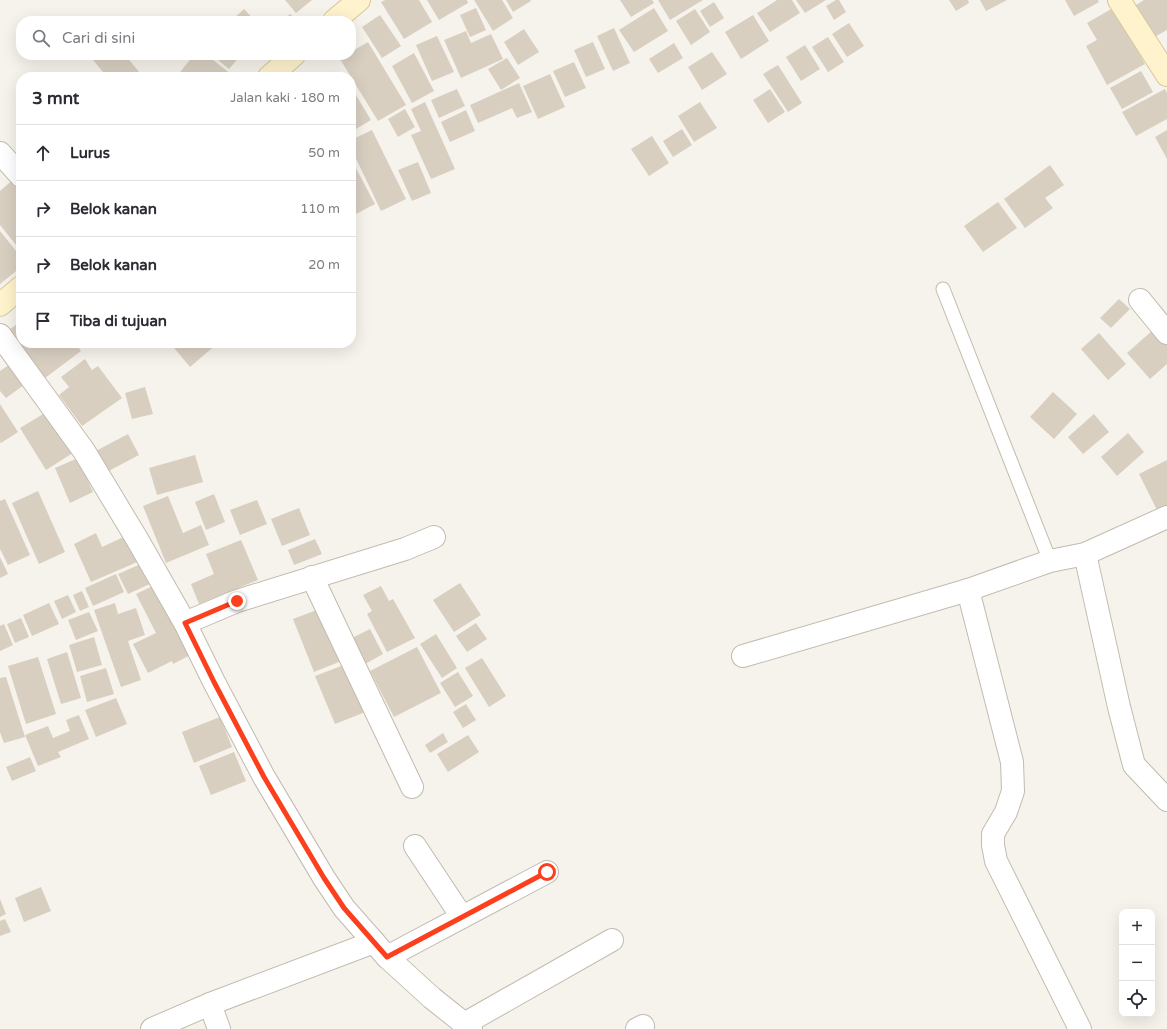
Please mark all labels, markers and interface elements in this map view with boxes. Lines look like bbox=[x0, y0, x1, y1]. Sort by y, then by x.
search box bbox=[16, 16, 356, 60]
icon: search bbox=[30, 27, 52, 49]
text: Cari di sini bbox=[62, 29, 135, 47]
text: 3 mnt bbox=[32, 88, 79, 109]
text: Jalan kaki · 180 m bbox=[230, 90, 340, 106]
icon: ahead bbox=[32, 142, 54, 164]
text: Lurus bbox=[70, 144, 110, 162]
text: 50 m bbox=[308, 145, 340, 161]
icon: right bbox=[32, 198, 54, 220]
text: Belok kanan bbox=[70, 200, 157, 218]
text: 110 m bbox=[300, 201, 340, 217]
icon: right bbox=[32, 254, 54, 276]
text: Belok kanan bbox=[70, 256, 157, 274]
text: 20 m bbox=[308, 257, 340, 273]
icon: arrive bbox=[32, 310, 54, 332]
text: Tiba di tujuan bbox=[70, 312, 167, 330]
route end bbox=[228, 592, 246, 610]
route start bbox=[538, 863, 556, 881]
map controls bbox=[1119, 909, 1155, 1017]
button: + bbox=[1119, 909, 1155, 945]
button: − bbox=[1119, 945, 1155, 981]
button: locate bbox=[1119, 981, 1155, 1017]

